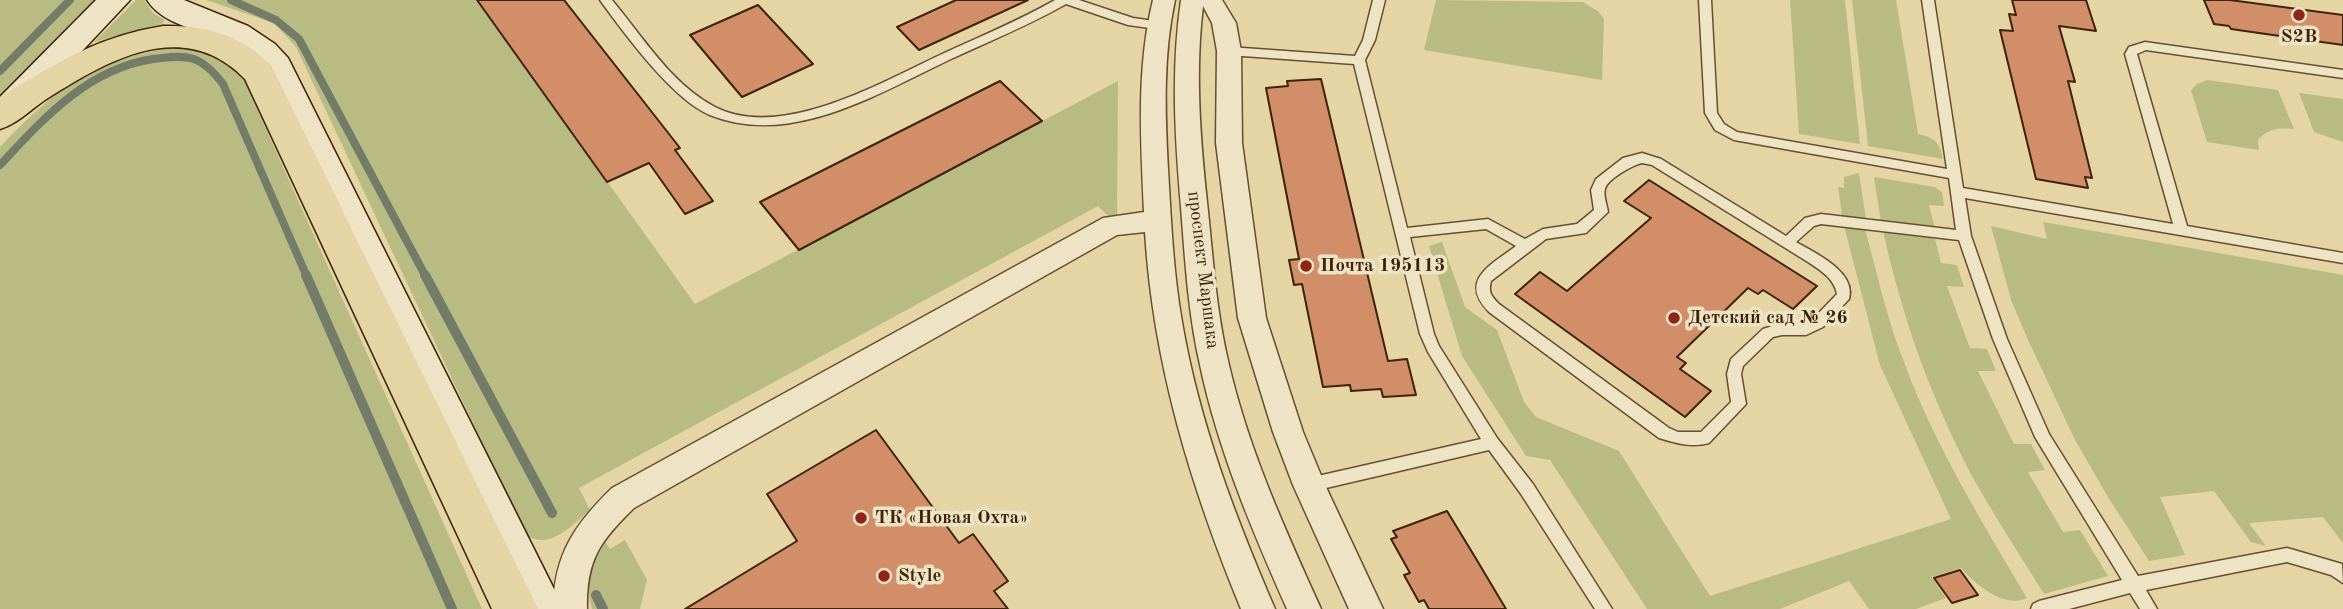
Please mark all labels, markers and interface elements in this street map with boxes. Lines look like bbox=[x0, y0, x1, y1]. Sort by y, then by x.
marker: S2B bbox=[2291, 7, 2307, 23]
place label: S2B bbox=[2281, 26, 2317, 48]
street label: проспект Маршака bbox=[1182, 190, 1224, 350]
place label: Почта 195113 bbox=[1320, 255, 1445, 277]
marker: Почта 195113 bbox=[1298, 258, 1314, 274]
place label: Детский сад № 26 bbox=[1688, 307, 1848, 329]
marker: Детский сад № 26 bbox=[1666, 310, 1682, 326]
place label: ТК «Новая Охта» bbox=[875, 507, 1028, 529]
marker: ТК «Новая Охта» bbox=[853, 510, 869, 526]
place label: Style bbox=[898, 565, 941, 587]
marker: Style bbox=[876, 568, 892, 584]

